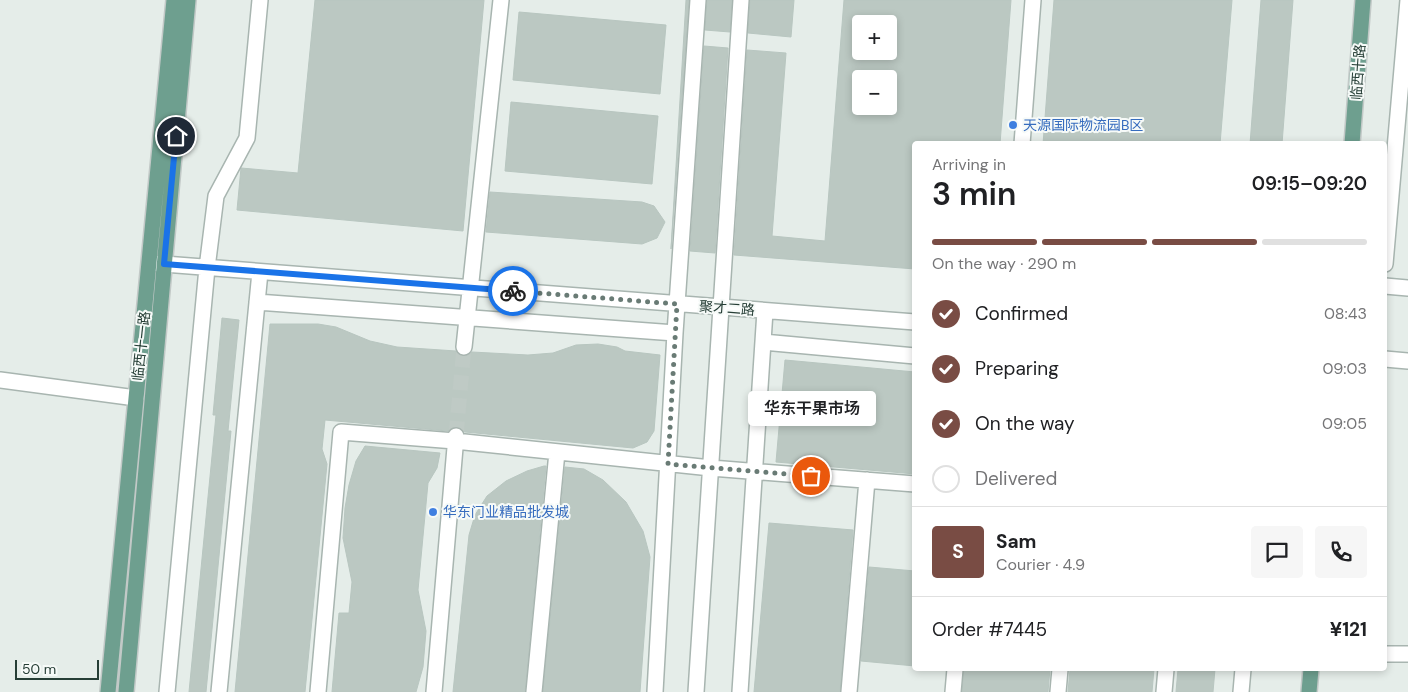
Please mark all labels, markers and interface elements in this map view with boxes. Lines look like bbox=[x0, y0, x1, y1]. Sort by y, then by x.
map controls bbox=[852, 15, 897, 115]
button: + bbox=[852, 15, 897, 60]
street label: 临西十路 bbox=[1347, 43, 1369, 101]
button: − bbox=[852, 70, 897, 115]
pin bbox=[155, 115, 197, 157]
place label: 天源国际物流园B区 bbox=[1023, 116, 1143, 134]
marker: 天源国际物流园B区 bbox=[1007, 119, 1019, 131]
icon: home bbox=[162, 122, 190, 150]
text: Arriving in bbox=[932, 154, 1006, 175]
text: 09:15–09:20 bbox=[1252, 171, 1367, 196]
text: 3 min bbox=[932, 173, 1016, 215]
text: On the way · 290 m bbox=[932, 253, 1076, 274]
courier bbox=[488, 266, 538, 316]
icon: bike bbox=[499, 277, 527, 305]
street label: 聚才二路 bbox=[698, 297, 756, 319]
icon: check bbox=[932, 300, 960, 328]
text: Confirmed bbox=[975, 301, 1068, 326]
text: 08:43 bbox=[1324, 303, 1367, 324]
street label: 临西十一路 bbox=[128, 310, 154, 382]
icon: check bbox=[932, 355, 960, 383]
text: Preparing bbox=[975, 356, 1059, 381]
text: 09:03 bbox=[1322, 358, 1367, 379]
callout: 华东干果市场 bbox=[747, 391, 875, 426]
text: 华东干果市场 bbox=[764, 398, 860, 419]
icon: check bbox=[932, 410, 960, 438]
text: On the way bbox=[975, 411, 1075, 436]
text: 09:05 bbox=[1322, 413, 1367, 434]
pin bbox=[790, 455, 832, 497]
icon: bag bbox=[797, 462, 825, 490]
text: Delivered bbox=[975, 466, 1057, 491]
place label: 华东门业精品批发城 bbox=[443, 503, 569, 521]
marker: 华东门业精品批发城 bbox=[427, 506, 439, 518]
button: chat bbox=[1251, 526, 1303, 578]
button: phone bbox=[1315, 526, 1367, 578]
text: Sam bbox=[996, 529, 1037, 554]
text: S bbox=[952, 539, 964, 564]
text: Courier · 4.9 bbox=[996, 554, 1085, 575]
text: Order #7445 bbox=[932, 617, 1047, 642]
text: ¥121 bbox=[1330, 617, 1367, 642]
scale bar bbox=[15, 657, 99, 680]
text: 50 m bbox=[22, 660, 56, 678]

